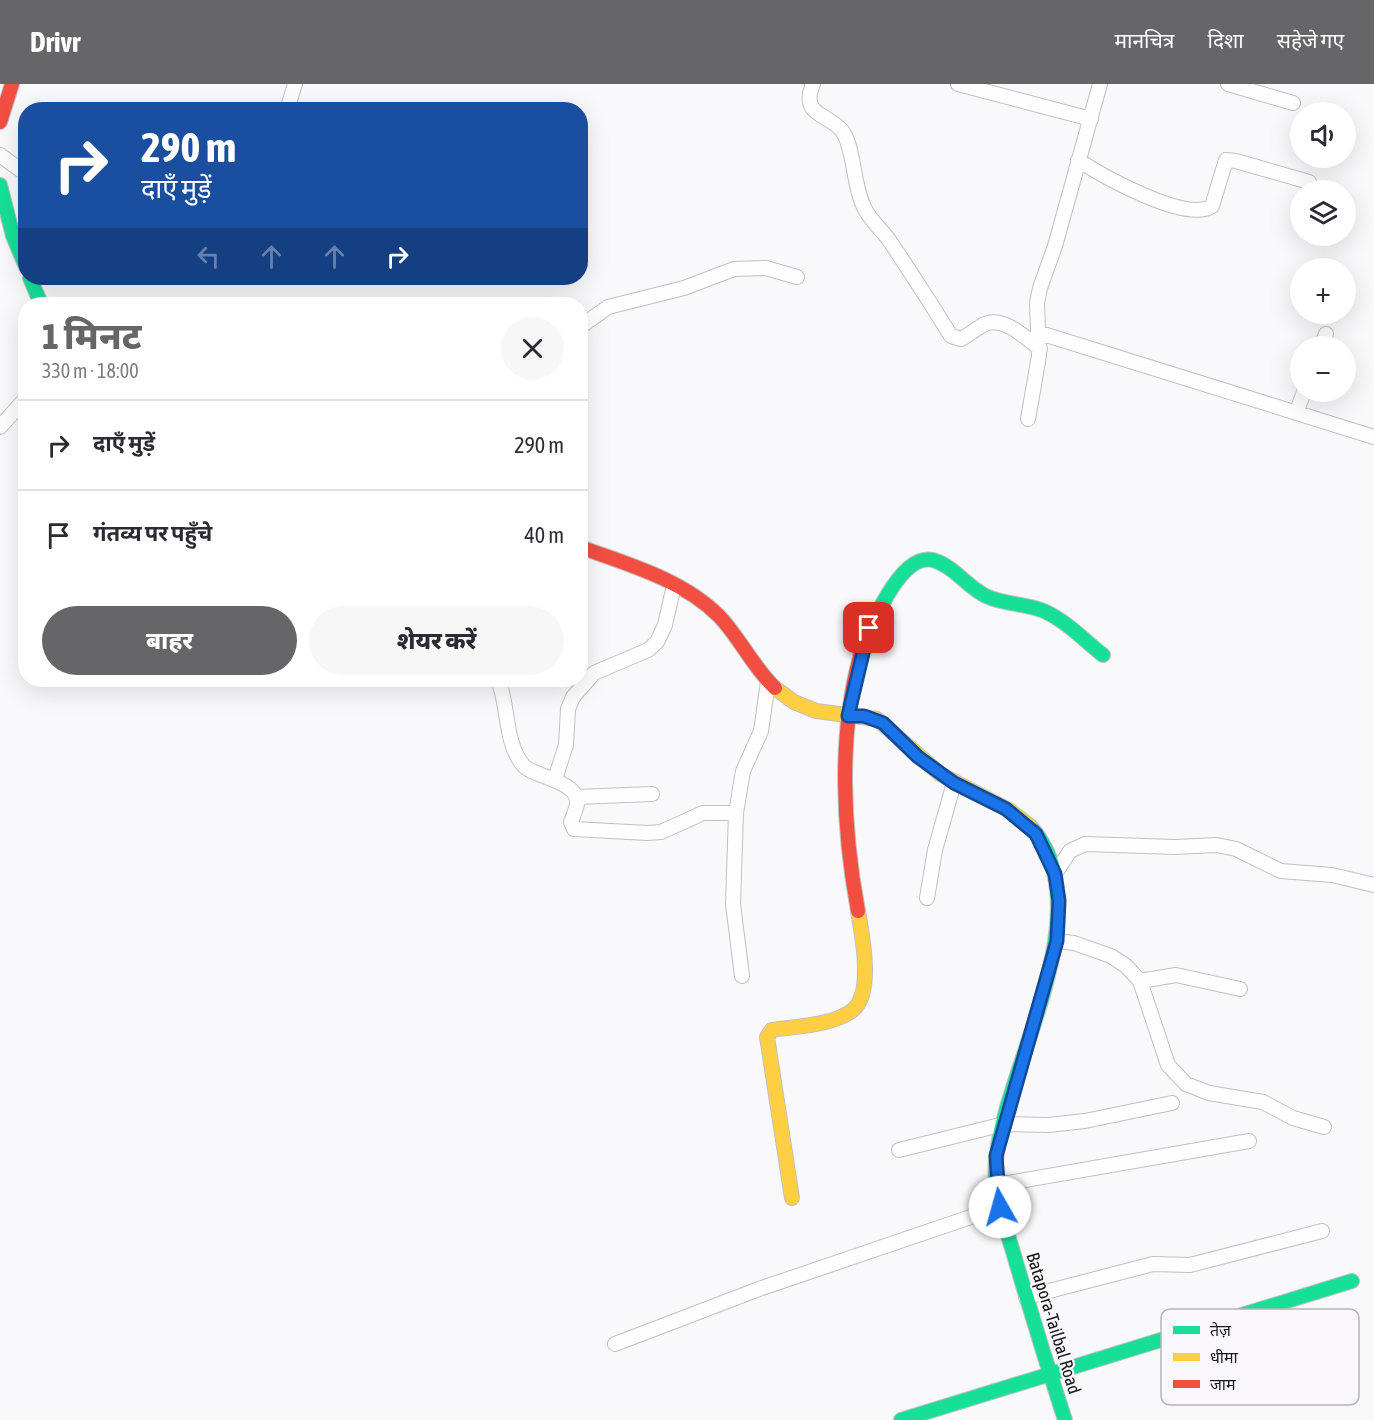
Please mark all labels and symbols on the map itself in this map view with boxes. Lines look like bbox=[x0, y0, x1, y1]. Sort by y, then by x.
pin bbox=[843, 602, 894, 653]
position arrow bbox=[968, 1175, 1032, 1239]
street label: Batapora-Tailbal Road bbox=[1022, 1250, 1086, 1396]
legend bbox=[1161, 1309, 1359, 1405]
text: तेज़ bbox=[1210, 1321, 1232, 1339]
text: धीमा bbox=[1210, 1348, 1239, 1366]
text: जाम bbox=[1210, 1375, 1236, 1393]

